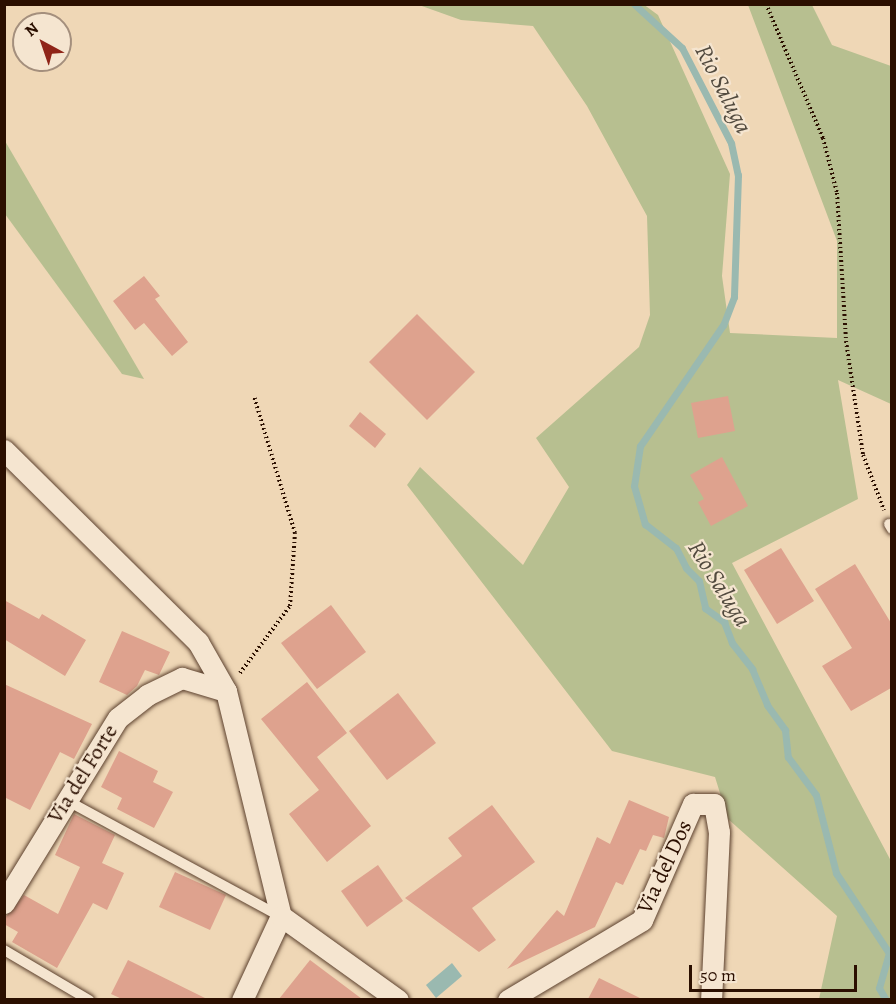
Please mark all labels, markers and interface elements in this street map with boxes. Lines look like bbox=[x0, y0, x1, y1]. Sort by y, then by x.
north arrow bbox=[12, 12, 72, 72]
text: N bbox=[20, 18, 43, 42]
water label: Rio Saluga bbox=[688, 40, 758, 138]
water label: Rio Saluga bbox=[681, 536, 757, 632]
street label: Via del Forte bbox=[42, 720, 124, 828]
street label: Via del Dos bbox=[632, 816, 698, 918]
scale bar bbox=[692, 953, 860, 991]
text: 50 m bbox=[700, 963, 736, 987]

